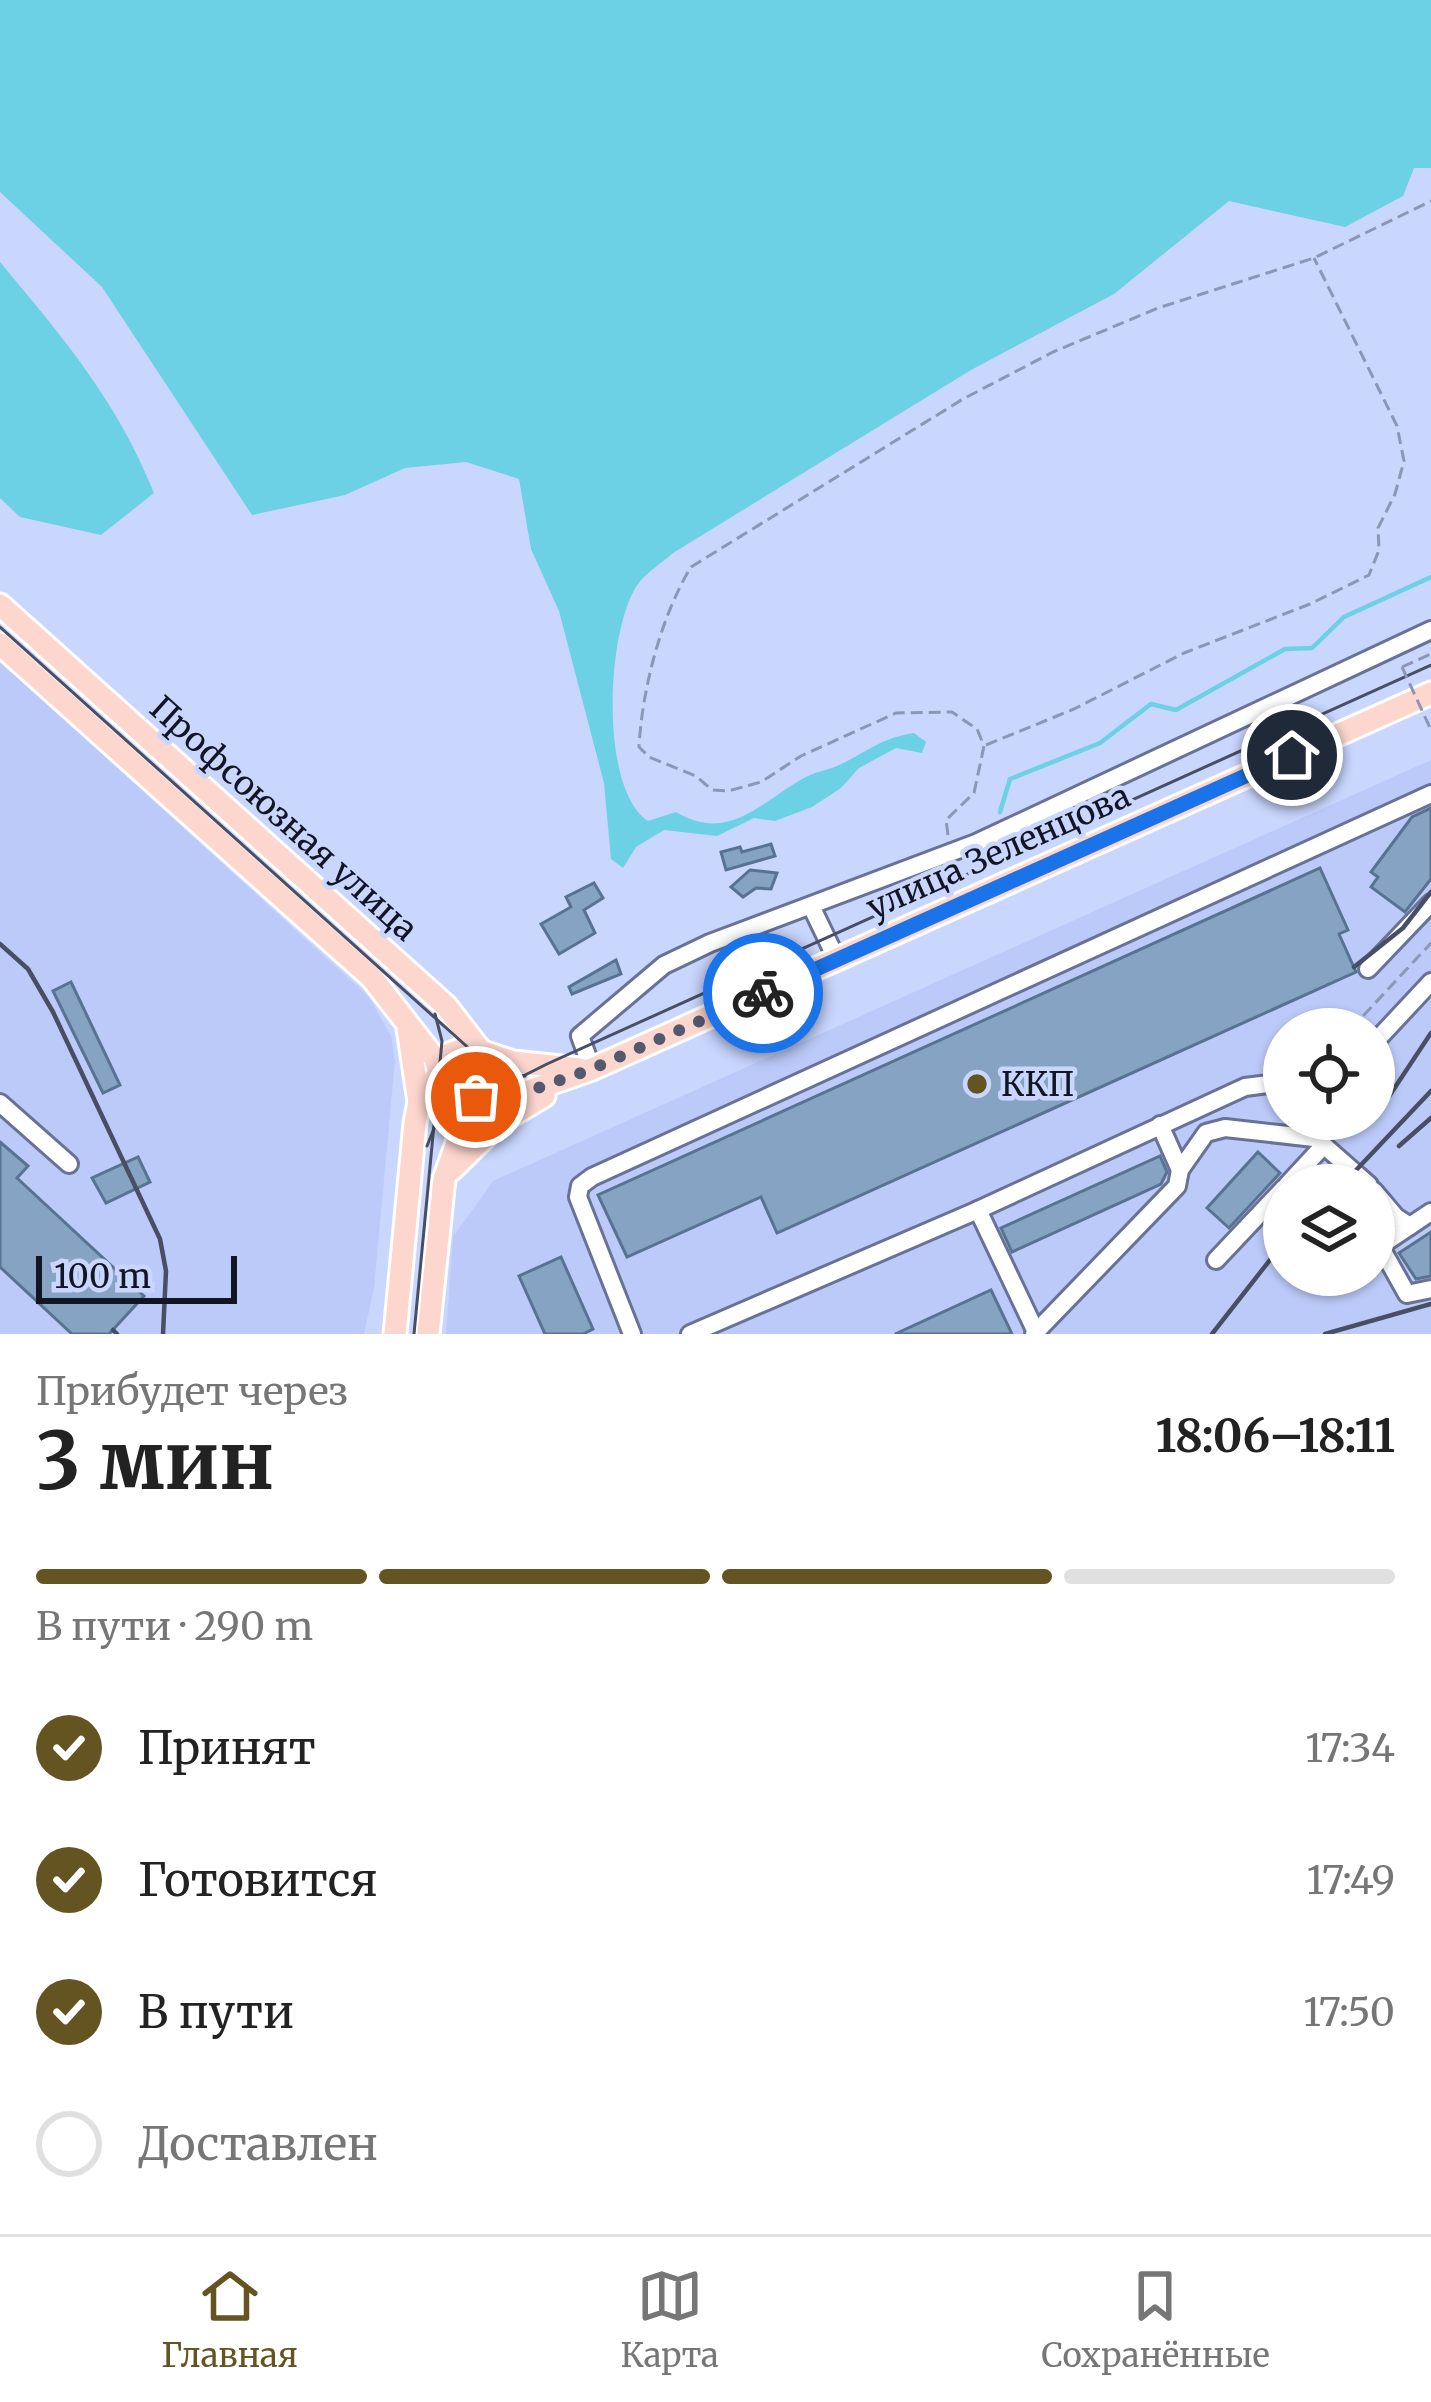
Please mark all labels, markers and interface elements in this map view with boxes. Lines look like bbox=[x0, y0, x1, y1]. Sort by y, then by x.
street label: Профсоюзная улица bbox=[141, 687, 426, 949]
pin bbox=[1241, 704, 1343, 806]
icon: home bbox=[1259, 722, 1325, 788]
street label: улица Зеленцова bbox=[860, 775, 1136, 928]
courier bbox=[703, 933, 823, 1053]
icon: bike bbox=[730, 960, 796, 1026]
map controls bbox=[1263, 1008, 1395, 1296]
button: locate bbox=[1263, 1008, 1395, 1140]
pin bbox=[425, 1046, 527, 1148]
icon: bag bbox=[443, 1064, 509, 1130]
place label: ККП bbox=[1001, 1064, 1074, 1105]
marker: ККП bbox=[964, 1071, 990, 1097]
button: layers bbox=[1263, 1164, 1395, 1296]
scale bar bbox=[36, 1250, 237, 1303]
text: 100 m bbox=[54, 1256, 151, 1297]
text: Прибудет через bbox=[36, 1367, 348, 1416]
text: 18:06–18:11 bbox=[1155, 1408, 1395, 1464]
text: 3 мин bbox=[36, 1412, 274, 1510]
text: В пути · 290 m bbox=[36, 1602, 313, 1651]
icon: check bbox=[36, 1715, 102, 1781]
text: Принят bbox=[138, 1720, 316, 1776]
text: 17:34 bbox=[1305, 1724, 1395, 1773]
icon: check bbox=[36, 1847, 102, 1913]
text: Готовится bbox=[138, 1852, 377, 1908]
text: 17:49 bbox=[1306, 1856, 1395, 1905]
icon: check bbox=[36, 1979, 102, 2045]
text: В пути bbox=[138, 1984, 294, 2040]
text: 17:50 bbox=[1303, 1988, 1395, 2037]
text: Доставлен bbox=[138, 2116, 378, 2172]
tab: Главная bbox=[161, 2263, 298, 2376]
tab: Карта bbox=[620, 2263, 719, 2376]
tab: Сохранённые bbox=[1041, 2263, 1270, 2376]

